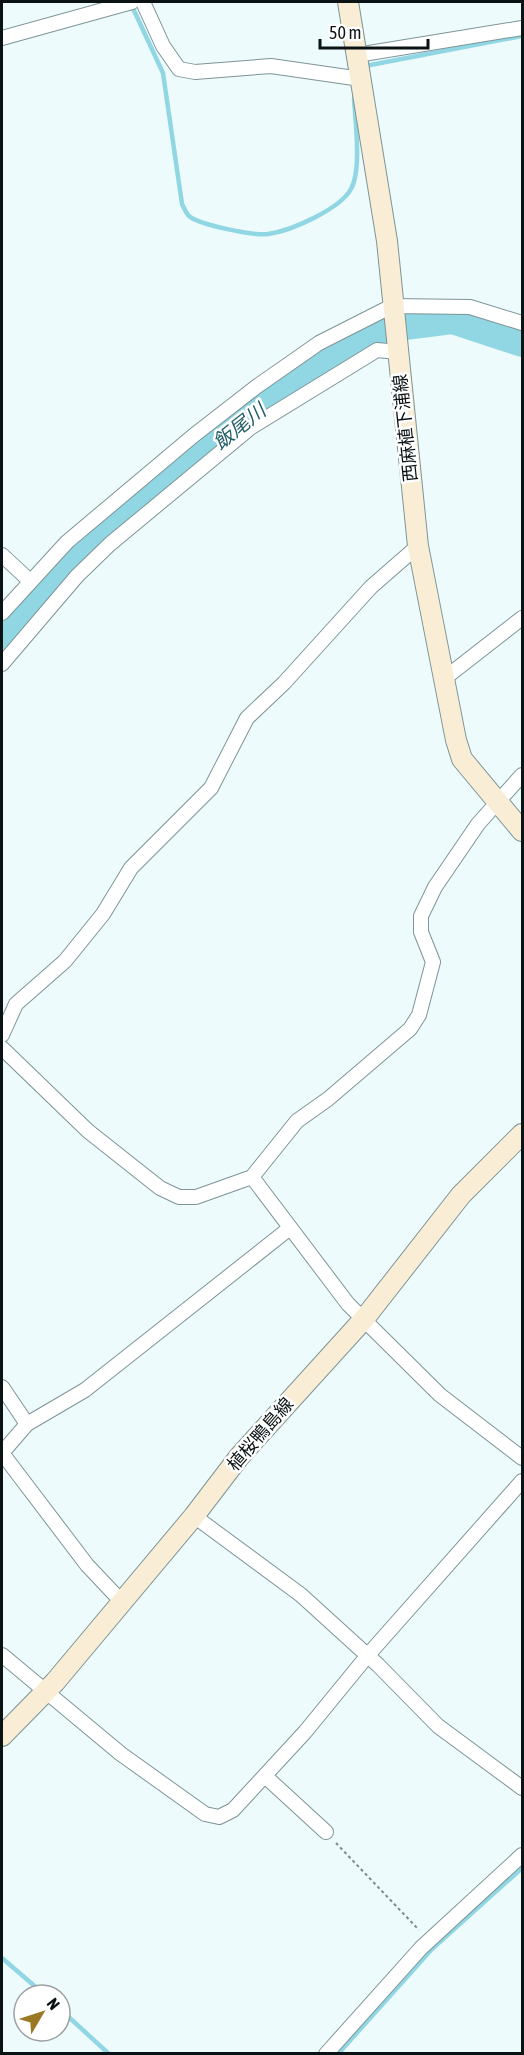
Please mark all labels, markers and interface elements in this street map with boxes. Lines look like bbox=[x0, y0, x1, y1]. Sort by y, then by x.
scale bar bbox=[320, 12, 428, 50]
text: 50 m bbox=[329, 22, 361, 43]
street label: 西麻植下浦線 bbox=[389, 373, 421, 483]
water label: 飯尾川 bbox=[208, 397, 271, 454]
street label: 植桜鴨島線 bbox=[223, 1393, 297, 1475]
north arrow bbox=[12, 1983, 72, 2043]
text: N bbox=[44, 1994, 64, 2013]

